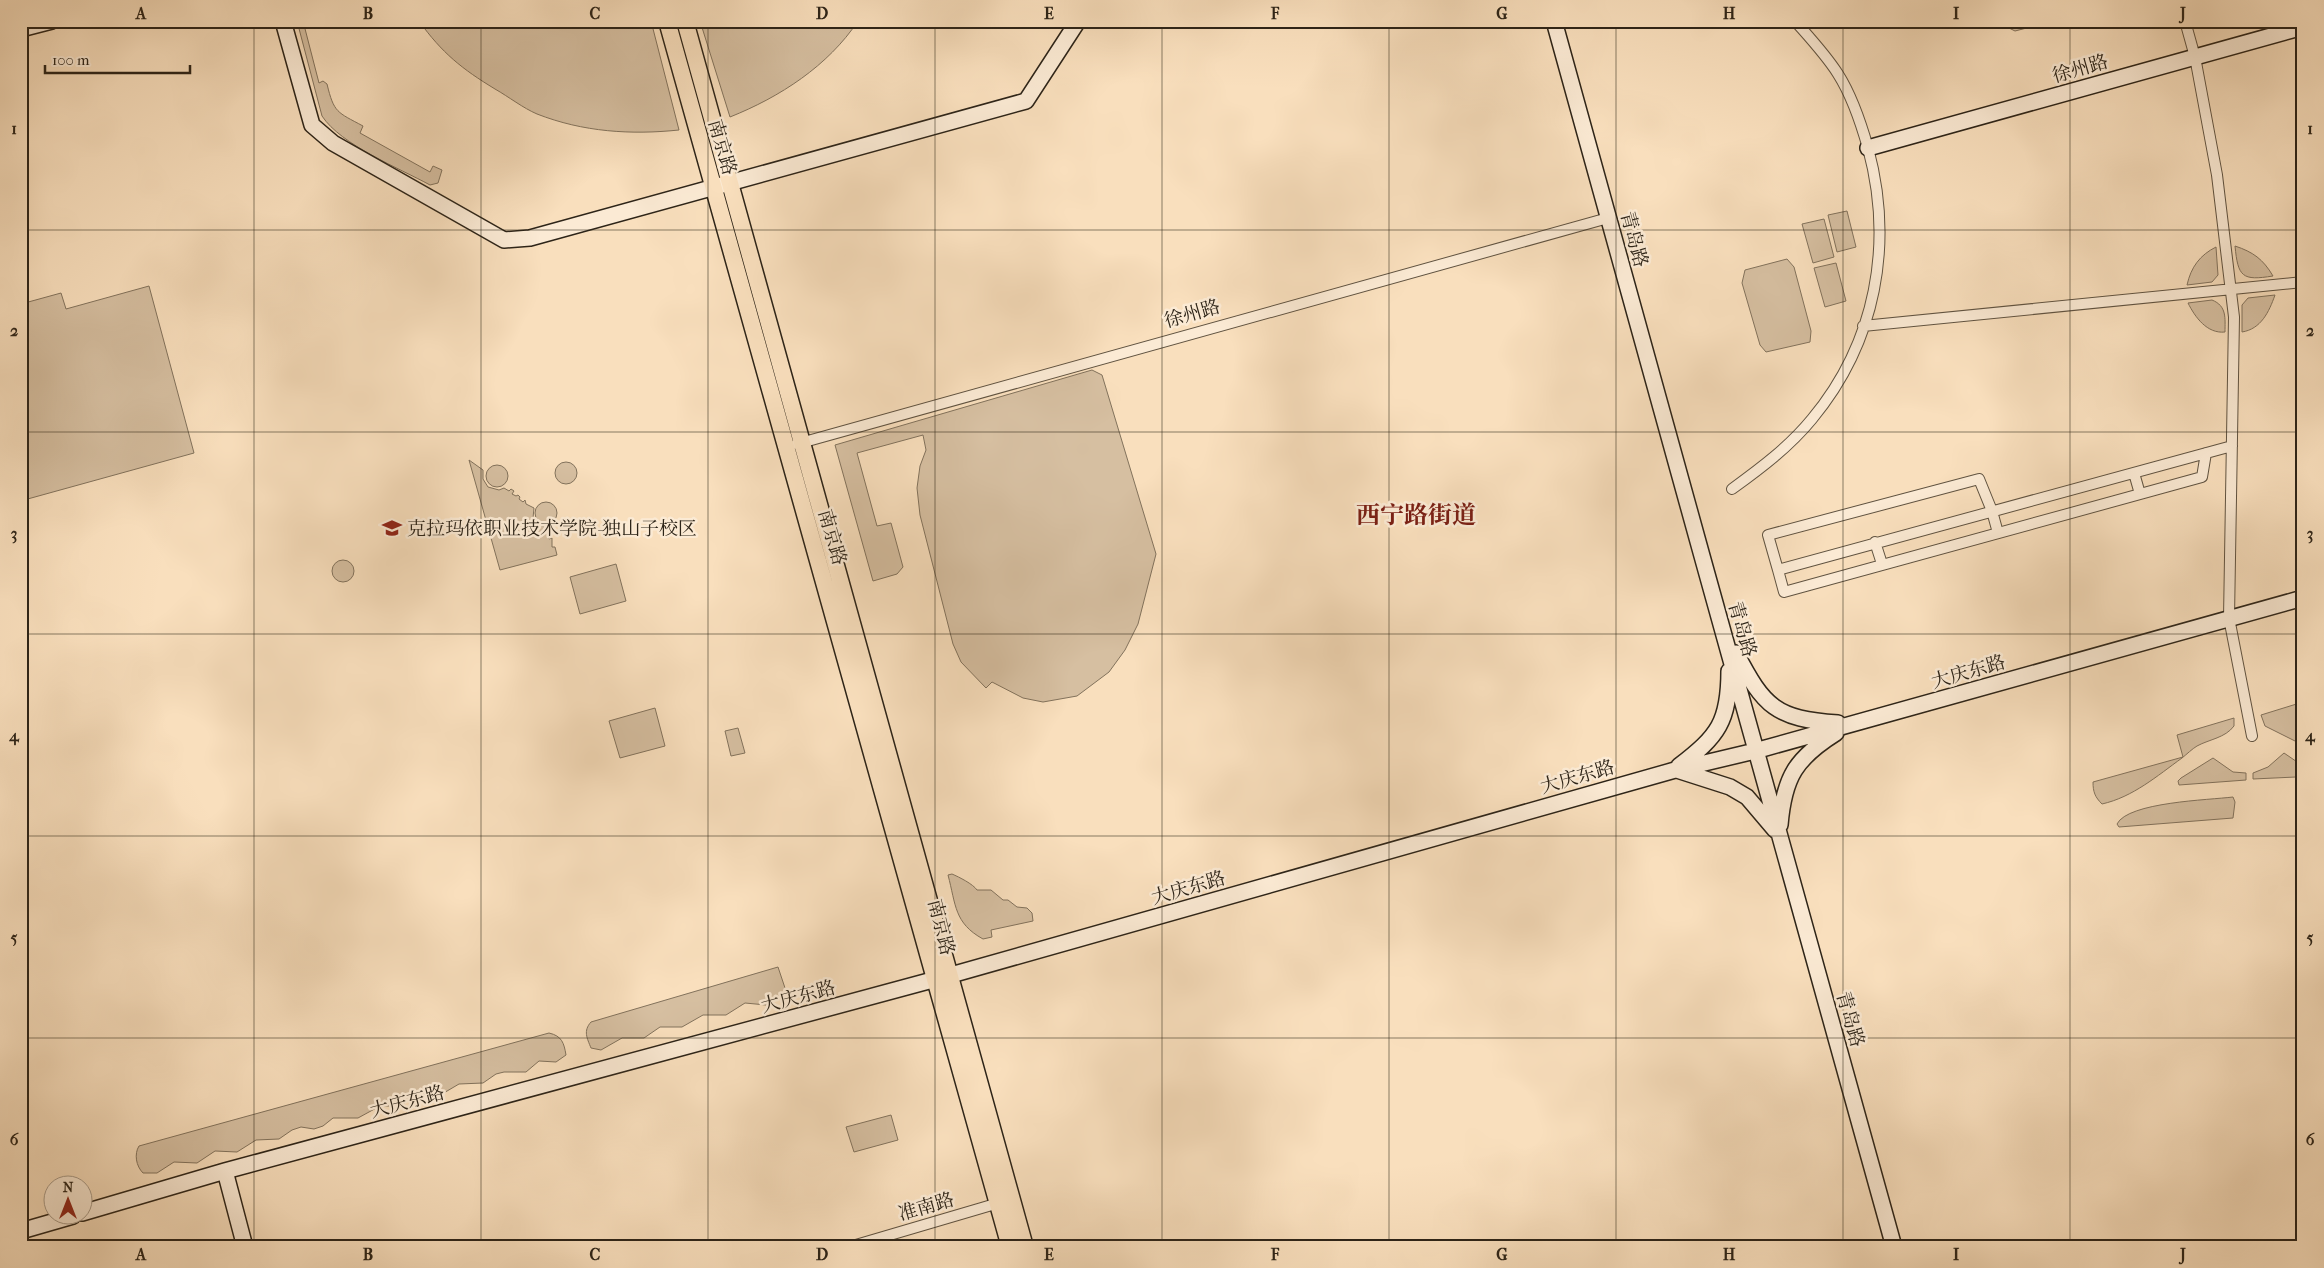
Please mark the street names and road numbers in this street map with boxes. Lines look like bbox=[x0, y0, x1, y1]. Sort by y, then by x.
street label: 徐州路 bbox=[2050, 51, 2111, 87]
street label: 南京路 bbox=[704, 117, 740, 178]
street label: 青岛路 bbox=[1616, 209, 1652, 270]
street label: 徐州路 bbox=[1162, 296, 1223, 332]
street label: 南京路 bbox=[814, 507, 850, 568]
street label: 青岛路 bbox=[1724, 599, 1760, 660]
street label: 大庆东路 bbox=[1929, 651, 2008, 693]
street label: 大庆东路 bbox=[1538, 756, 1617, 798]
street label: 大庆东路 bbox=[1149, 867, 1228, 909]
street label: 南京路 bbox=[923, 897, 959, 958]
street label: 大庆东路 bbox=[759, 977, 838, 1017]
street label: 青岛路 bbox=[1832, 989, 1868, 1050]
street label: 大庆东路 bbox=[368, 1082, 447, 1122]
street label: 准南路 bbox=[896, 1189, 957, 1225]

